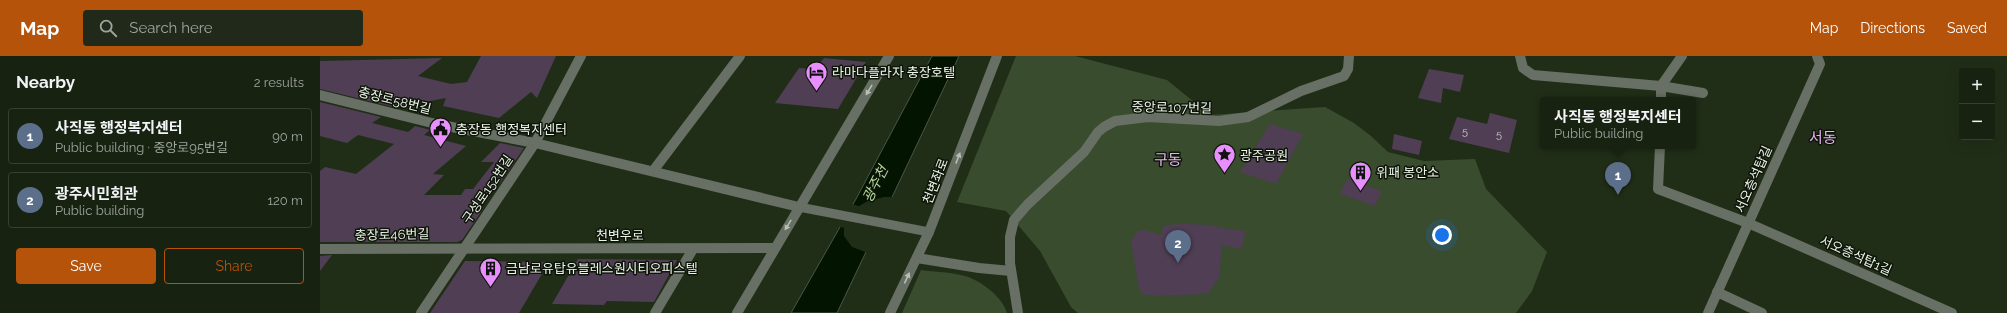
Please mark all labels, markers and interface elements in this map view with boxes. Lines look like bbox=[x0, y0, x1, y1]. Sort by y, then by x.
search box bbox=[83, 10, 363, 46]
text: Map bbox=[20, 17, 59, 39]
icon: search bbox=[97, 17, 119, 39]
text: Search here bbox=[129, 19, 213, 37]
text: Map bbox=[1810, 20, 1838, 36]
text: Directions bbox=[1860, 20, 1925, 36]
text: Saved bbox=[1947, 20, 1987, 36]
hotel icon: 라마다플라자 충장호텔 bbox=[803, 59, 829, 92]
place label: 라마다플라자 충장호텔 bbox=[832, 65, 955, 80]
map controls bbox=[1959, 68, 1995, 140]
button: + bbox=[1959, 68, 1995, 104]
text: Nearby bbox=[16, 72, 75, 92]
text: 2 results bbox=[254, 75, 304, 90]
street label: 충장로58번길 bbox=[357, 84, 433, 117]
one-way arrow bbox=[865, 84, 872, 96]
popup bbox=[1540, 97, 1696, 149]
street label: 중앙로107번길 bbox=[1132, 99, 1212, 116]
button: − bbox=[1959, 104, 1995, 140]
text: 사직동 행정복지센터 bbox=[1554, 108, 1682, 126]
public building icon: 충장동 행정복지센터 bbox=[428, 116, 454, 149]
text: 사직동 행정복지센터 bbox=[55, 119, 183, 137]
place label: 충장동 행정복지센터 bbox=[456, 122, 567, 137]
house number: 5 bbox=[1462, 125, 1468, 138]
text: Public building bbox=[1554, 126, 1643, 141]
house number: 5 bbox=[1496, 128, 1502, 141]
text: 1 bbox=[27, 129, 33, 144]
text: 90 m bbox=[272, 129, 303, 144]
district label: 서동 bbox=[1809, 129, 1837, 147]
text: Public building · 중앙로95번길 bbox=[55, 140, 228, 155]
place icon: 광주공원 bbox=[1211, 142, 1237, 175]
street label: 서오층석탑길 bbox=[1732, 143, 1775, 215]
place label: 광주공원 bbox=[1240, 148, 1288, 163]
district label: 구동 bbox=[1154, 151, 1182, 169]
street label: 구성로152번길 bbox=[459, 152, 516, 226]
one-way arrow bbox=[955, 152, 961, 164]
street label: 천변좌로 bbox=[920, 156, 951, 206]
building icon: 위패 봉안소 bbox=[1348, 159, 1374, 192]
water label: 광주천 bbox=[859, 162, 891, 205]
pin: 1 bbox=[1605, 162, 1631, 195]
place label: 위패 봉안소 bbox=[1376, 165, 1439, 180]
text: 광주시민회관 bbox=[55, 185, 138, 203]
text: 2 bbox=[26, 193, 34, 208]
text: 120 m bbox=[267, 193, 303, 208]
text: Public building bbox=[55, 203, 144, 218]
one-way arrow bbox=[785, 219, 792, 231]
your location bbox=[1432, 225, 1452, 245]
street label: 충장로46번길 bbox=[355, 226, 430, 243]
street label: 천변우로 bbox=[596, 228, 644, 243]
pin: 2 bbox=[1165, 230, 1191, 263]
street label: 서오층석탑1길 bbox=[1817, 233, 1894, 278]
button: Save bbox=[16, 248, 156, 284]
button: Share bbox=[164, 248, 304, 284]
building icon: 금남로유탑유블레스원시티오피스텔 bbox=[478, 255, 504, 288]
place label: 금남로유탑유블레스원시티오피스텔 bbox=[506, 261, 697, 276]
one-way arrow bbox=[904, 272, 910, 283]

